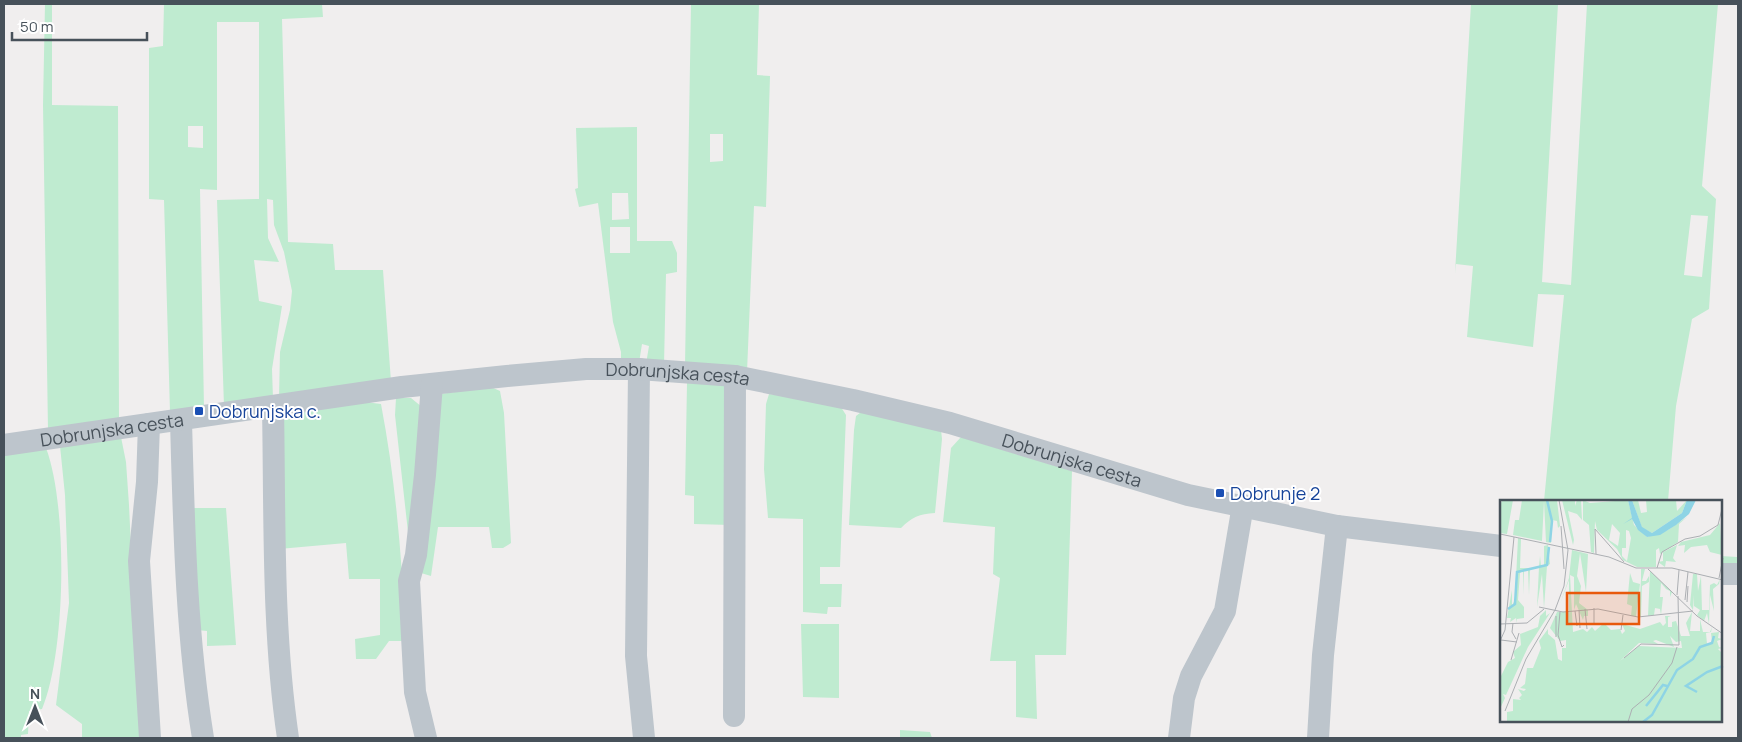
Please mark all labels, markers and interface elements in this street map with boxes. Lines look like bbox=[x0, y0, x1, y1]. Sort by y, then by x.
scale bar bbox=[12, 10, 148, 42]
text: 50 m bbox=[20, 16, 54, 37]
street label: Dobrunjska cesta bbox=[606, 357, 752, 391]
place label: Dobrunjska c. bbox=[209, 399, 321, 423]
marker: Dobrunjska c. bbox=[193, 405, 205, 417]
street label: Dobrunjska cesta bbox=[39, 407, 185, 452]
street label: Dobrunjska cesta bbox=[999, 427, 1145, 492]
place label: Dobrunje 2 bbox=[1230, 481, 1320, 505]
marker: Dobrunje 2 bbox=[1214, 487, 1226, 499]
inset map bbox=[1500, 500, 1722, 722]
north arrow bbox=[10, 682, 60, 732]
text: N bbox=[30, 684, 40, 703]

